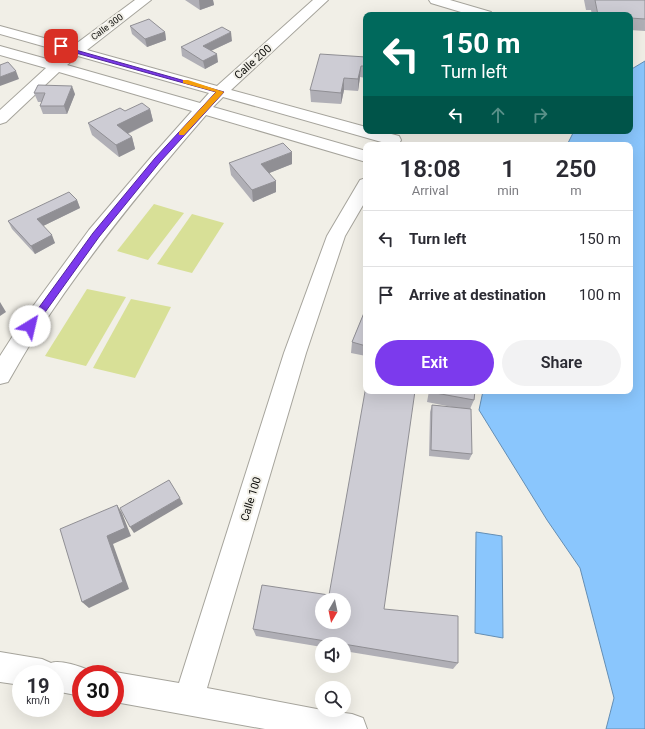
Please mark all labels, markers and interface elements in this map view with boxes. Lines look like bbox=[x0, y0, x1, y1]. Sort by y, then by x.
street label: Calle 300 bbox=[89, 12, 125, 42]
text: 150 m bbox=[441, 27, 520, 60]
icon: left bbox=[375, 28, 427, 80]
pin bbox=[44, 29, 78, 63]
icon: arrive bbox=[50, 35, 72, 57]
street label: Calle 200 bbox=[232, 42, 274, 82]
text: Turn left bbox=[441, 61, 507, 82]
icon: left bbox=[445, 104, 467, 126]
icon: ahead bbox=[487, 104, 509, 126]
icon: right bbox=[529, 104, 551, 126]
text: 18:08 bbox=[399, 155, 461, 183]
text: 1 bbox=[501, 155, 515, 183]
text: 250 bbox=[555, 155, 597, 183]
text: Arrival bbox=[412, 183, 449, 198]
text: min bbox=[497, 183, 519, 198]
text: m bbox=[570, 183, 582, 198]
icon: left bbox=[375, 228, 397, 250]
text: Turn left bbox=[409, 230, 466, 248]
text: 150 m bbox=[579, 230, 621, 248]
icon: arrive bbox=[375, 284, 397, 306]
text: Arrive at destination bbox=[409, 286, 546, 304]
text: 100 m bbox=[579, 286, 621, 304]
position arrow bbox=[9, 305, 51, 347]
button: Exit bbox=[375, 340, 494, 386]
button: Share bbox=[502, 340, 621, 386]
street label: Calle 100 bbox=[238, 475, 264, 523]
north arrow bbox=[315, 593, 351, 629]
map controls bbox=[315, 593, 351, 717]
button: sound bbox=[315, 637, 351, 673]
speed limit sign: 30 bbox=[72, 665, 124, 717]
text: 19 bbox=[27, 674, 49, 698]
button: search bbox=[315, 681, 351, 717]
text: km/h bbox=[26, 695, 50, 706]

